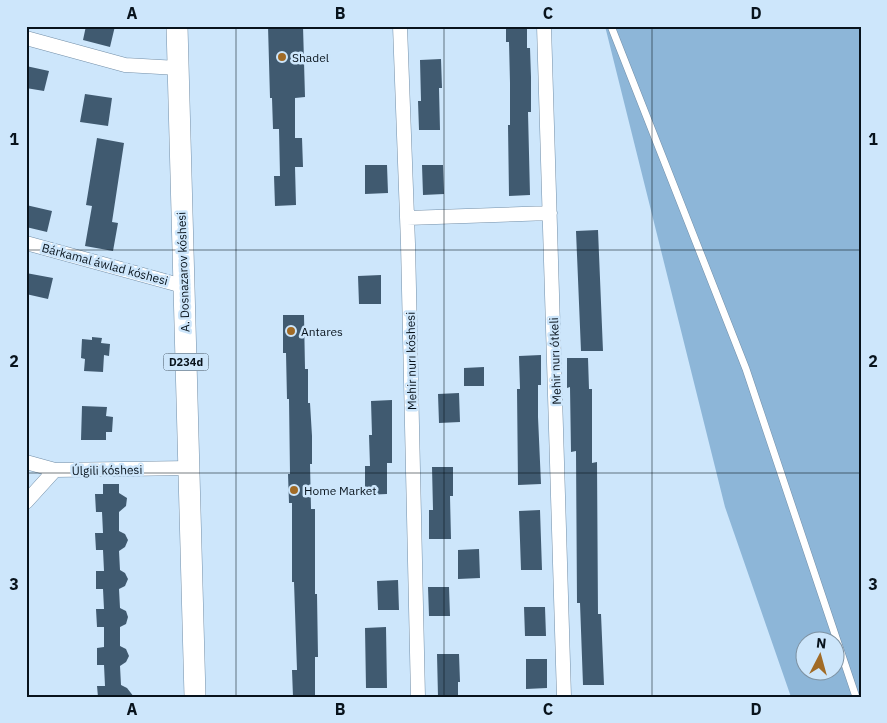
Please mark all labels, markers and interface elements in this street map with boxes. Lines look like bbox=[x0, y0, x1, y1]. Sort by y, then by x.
text: A bbox=[127, 3, 138, 23]
text: B bbox=[335, 3, 346, 23]
text: C bbox=[543, 3, 553, 23]
text: D bbox=[750, 3, 762, 23]
place label: Shadel bbox=[292, 50, 329, 65]
marker: Shadel bbox=[276, 51, 288, 63]
text: 1 bbox=[9, 129, 19, 149]
text: 1 bbox=[868, 129, 878, 149]
street label: A. Dosnazarov kóshesi bbox=[173, 212, 193, 332]
street label: Bárkamal áwlad kóshesi bbox=[40, 240, 170, 288]
street label: Mehir nurı kóshesi bbox=[403, 312, 419, 410]
street label: Mehir nurı ótkeli bbox=[546, 317, 564, 405]
place label: Antares bbox=[301, 324, 343, 339]
marker: Antares bbox=[285, 325, 297, 337]
text: 2 bbox=[9, 351, 19, 371]
text: 2 bbox=[868, 351, 878, 371]
road number: D234d bbox=[164, 354, 208, 371]
street label: Úlgili kóshesi bbox=[71, 462, 143, 478]
place label: Home Market bbox=[304, 483, 377, 498]
marker: Home Market bbox=[288, 484, 300, 496]
text: 3 bbox=[9, 574, 19, 594]
text: 3 bbox=[868, 574, 878, 594]
north arrow bbox=[794, 630, 844, 680]
text: N bbox=[815, 634, 827, 653]
text: A bbox=[127, 699, 138, 719]
text: B bbox=[335, 699, 346, 719]
text: C bbox=[543, 699, 553, 719]
text: D bbox=[750, 699, 762, 719]

